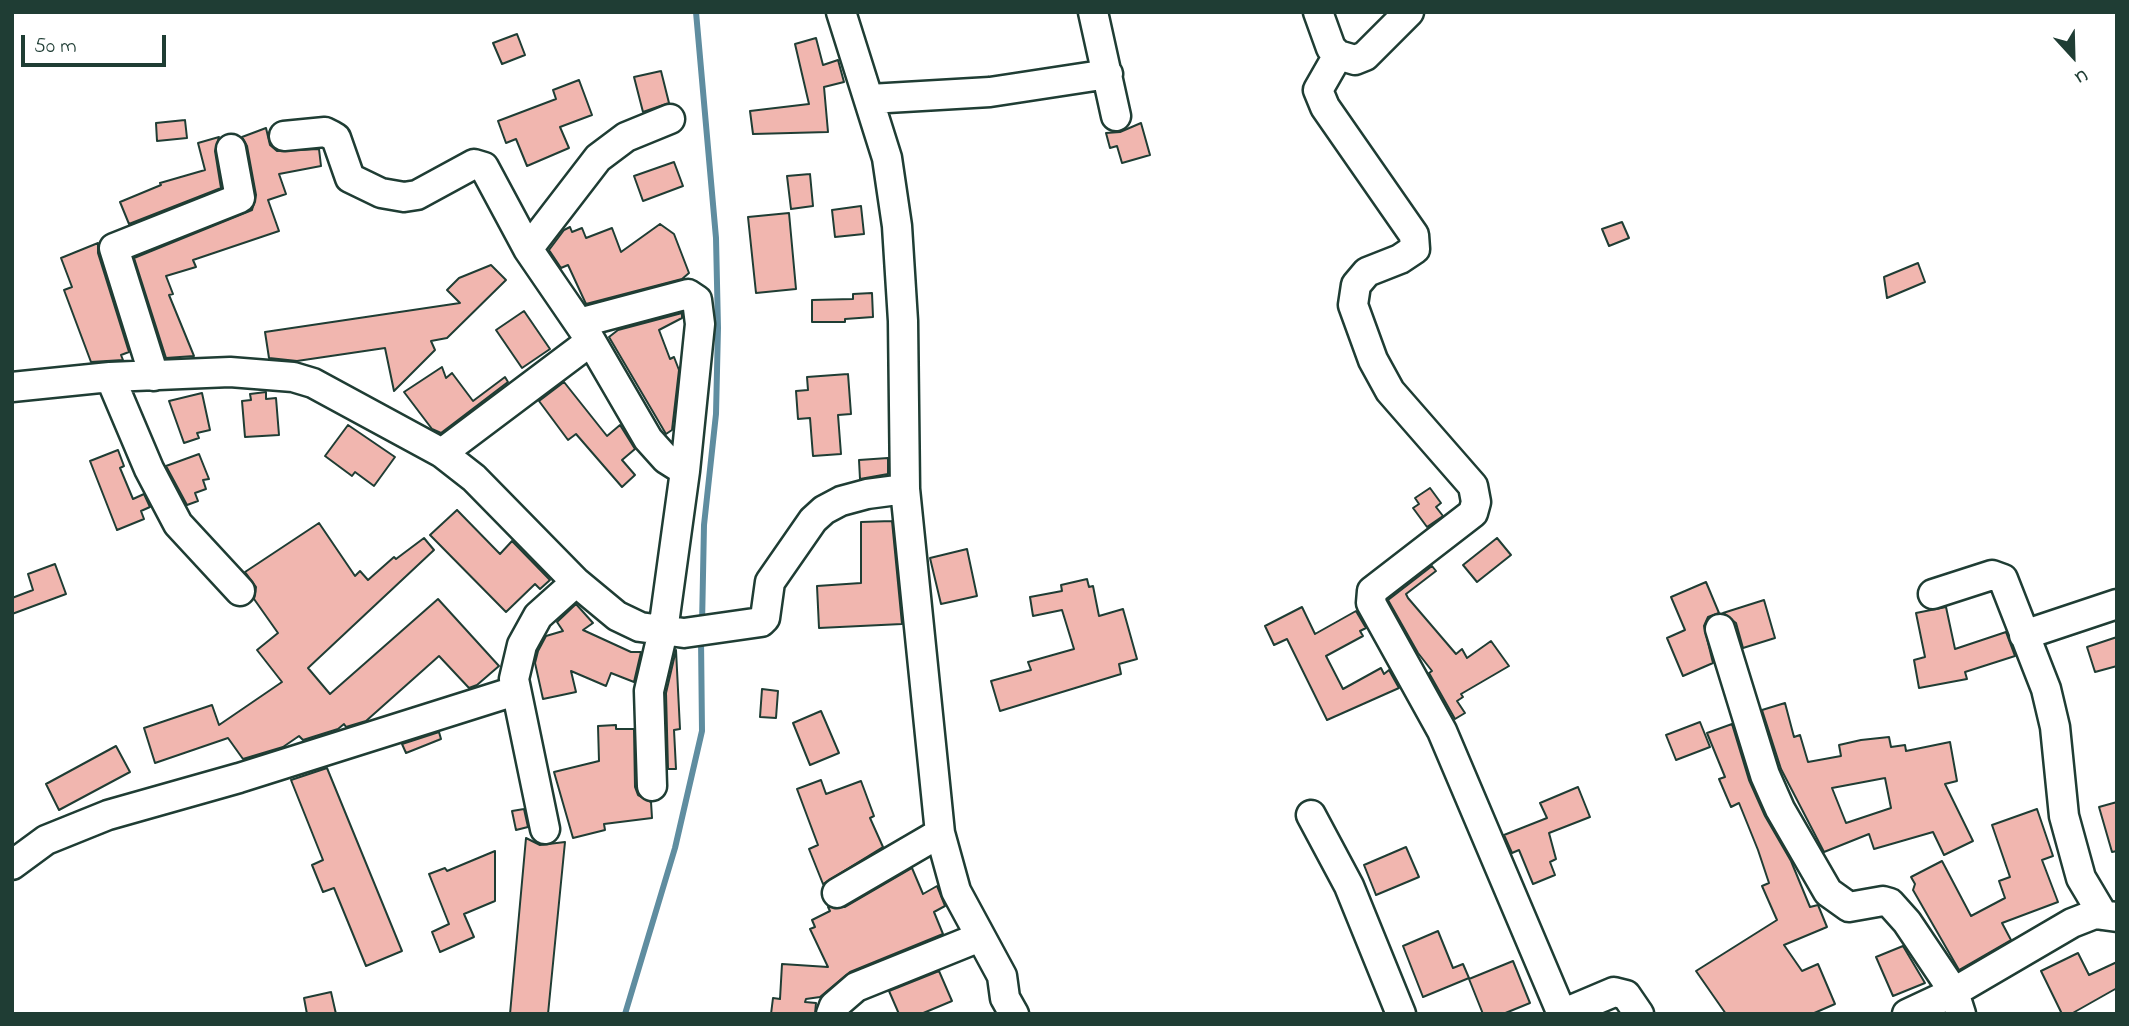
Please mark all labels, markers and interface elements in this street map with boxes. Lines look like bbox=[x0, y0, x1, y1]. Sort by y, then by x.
scale bar bbox=[24, 21, 170, 65]
north arrow bbox=[2038, 21, 2108, 91]
text: 50 m bbox=[34, 32, 77, 62]
text: U bbox=[2070, 61, 2092, 91]

